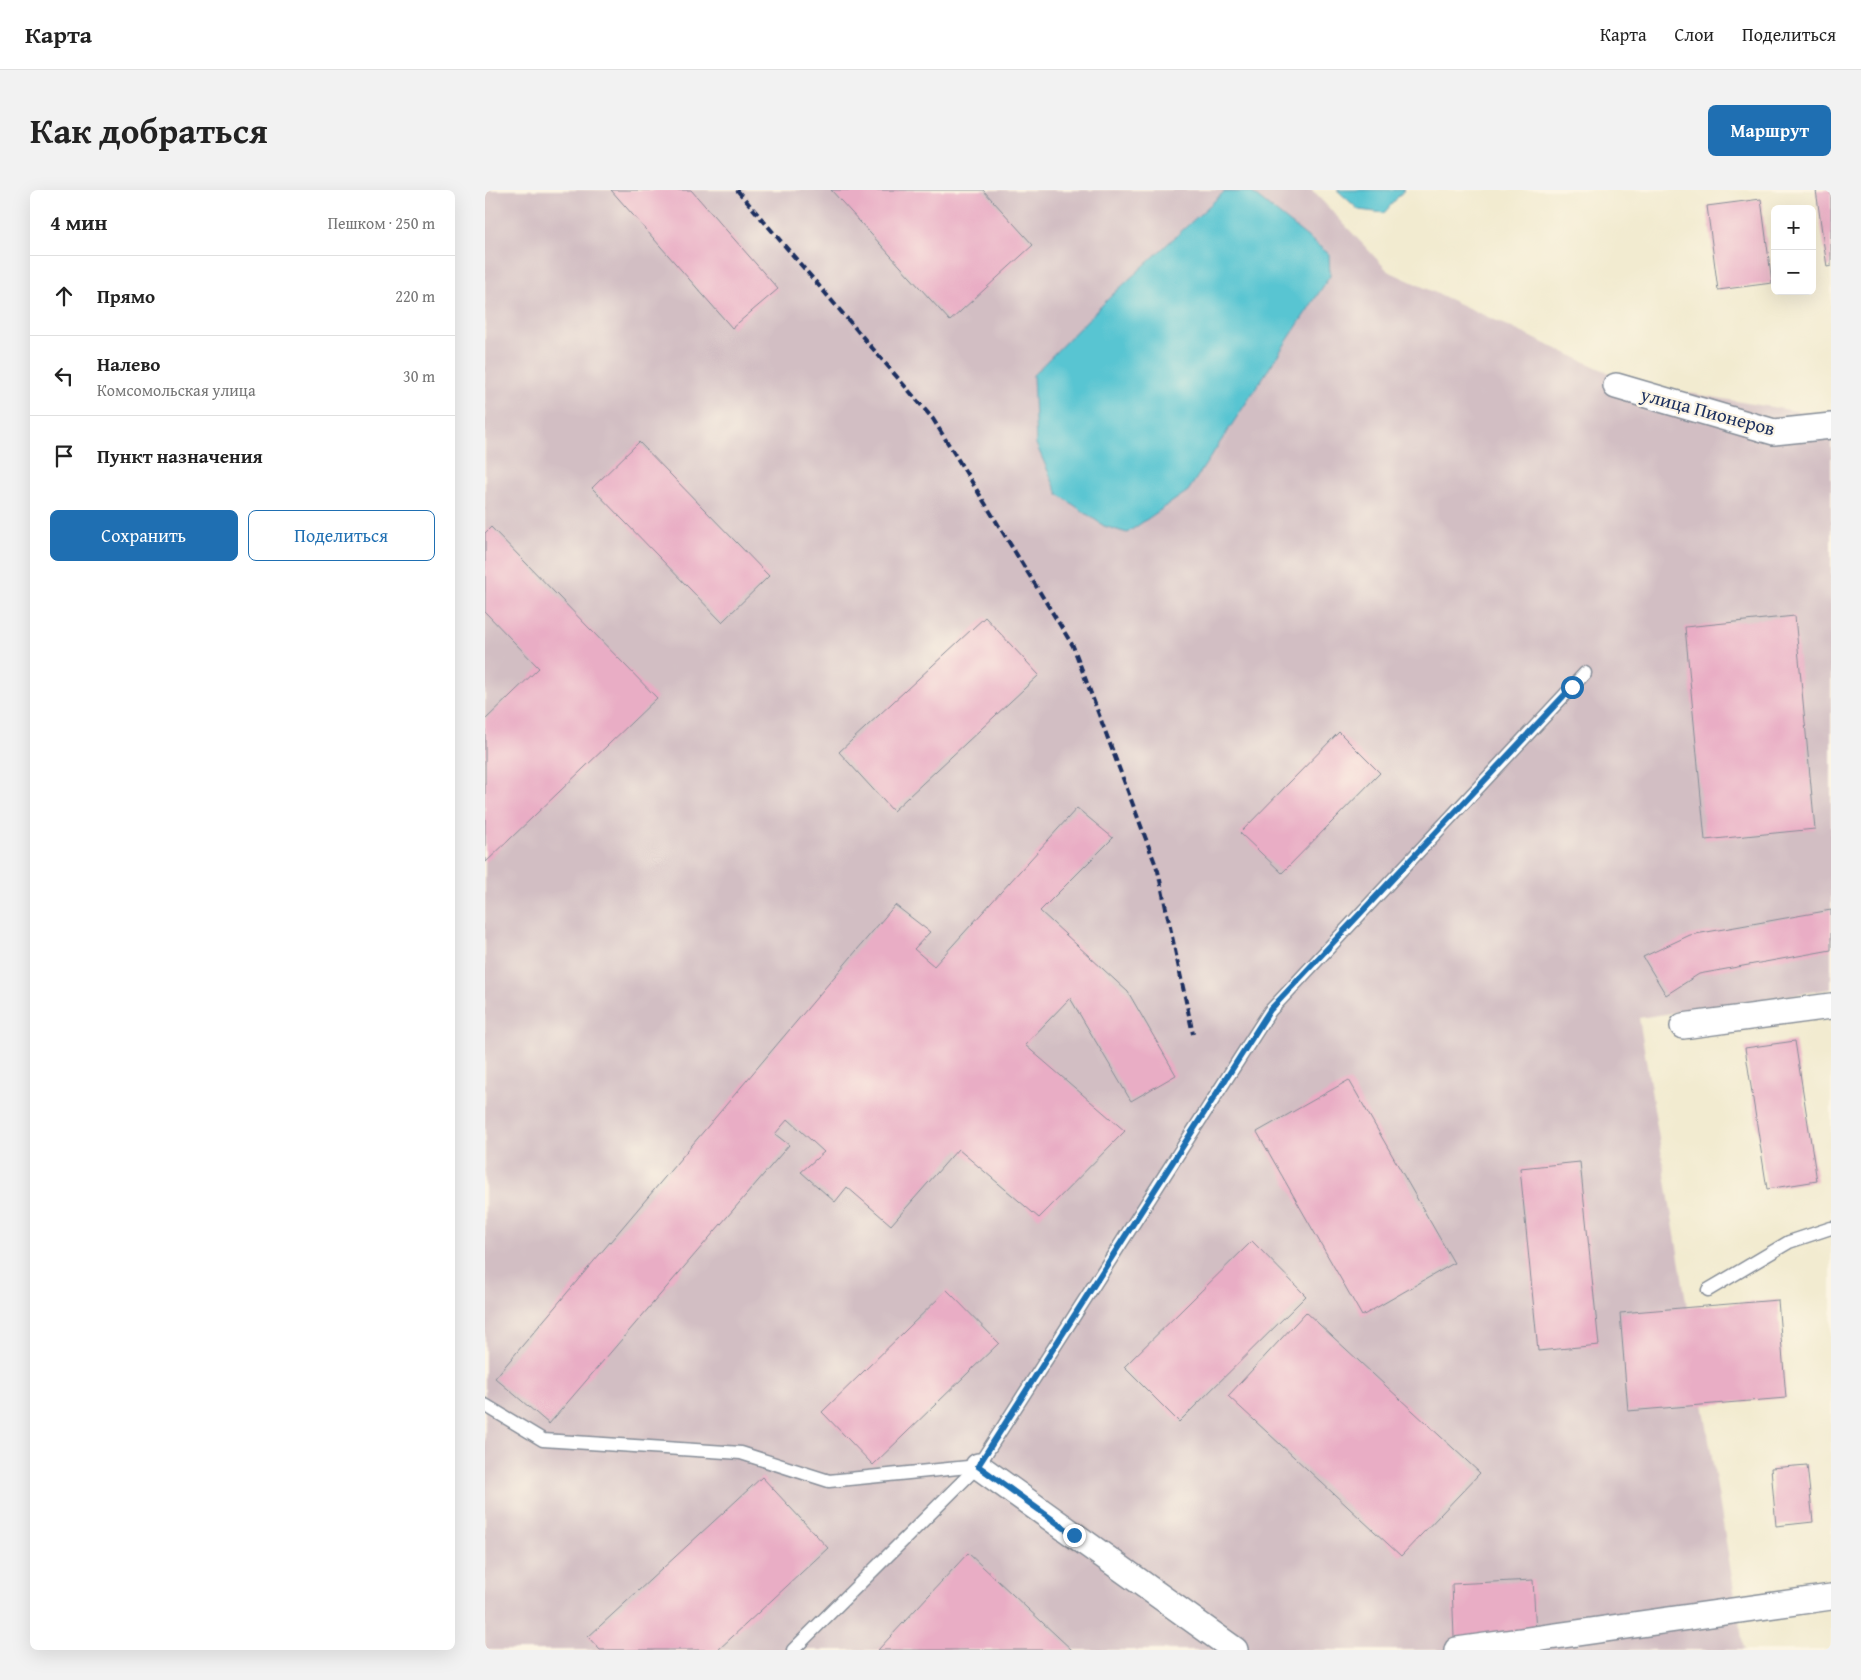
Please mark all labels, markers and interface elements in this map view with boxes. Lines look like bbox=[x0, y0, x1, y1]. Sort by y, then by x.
text: Карта bbox=[25, 17, 92, 52]
text: Карта bbox=[1600, 21, 1647, 48]
text: Слои bbox=[1675, 21, 1714, 48]
text: Поделиться bbox=[1742, 21, 1836, 48]
text: Как добраться bbox=[30, 105, 268, 156]
button: Маршрут bbox=[1708, 105, 1831, 156]
map controls bbox=[1771, 205, 1816, 295]
button: + bbox=[1771, 205, 1816, 250]
text: 4 мин bbox=[50, 207, 107, 238]
text: Пешком · 250 m bbox=[328, 211, 435, 235]
button: − bbox=[1771, 250, 1816, 295]
icon: ahead bbox=[50, 282, 78, 310]
text: Прямо bbox=[97, 282, 155, 310]
text: 220 m bbox=[395, 284, 435, 308]
text: Налево bbox=[97, 350, 160, 378]
icon: left bbox=[50, 362, 78, 390]
text: 30 m bbox=[403, 364, 435, 388]
text: Комсомольская улица bbox=[97, 378, 256, 402]
street label: улица Пионеров bbox=[1637, 379, 1778, 442]
icon: arrive bbox=[50, 442, 78, 470]
text: Пункт назначения bbox=[97, 442, 263, 470]
button: Сохранить bbox=[50, 510, 238, 561]
button: Поделиться bbox=[248, 510, 435, 561]
route start bbox=[1561, 676, 1584, 699]
route end bbox=[1063, 1524, 1086, 1547]

